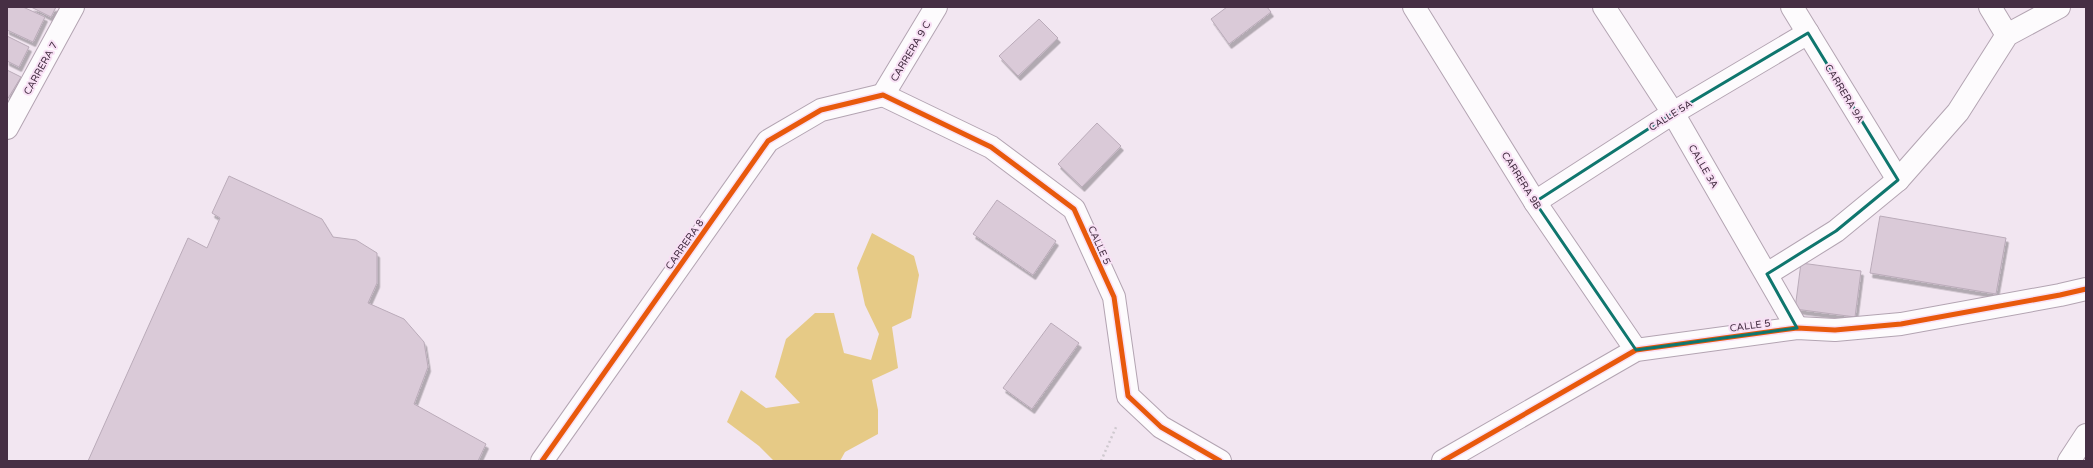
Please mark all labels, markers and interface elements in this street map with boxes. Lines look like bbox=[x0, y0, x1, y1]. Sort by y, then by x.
street label: CARRERA 9 C bbox=[888, 19, 934, 84]
street label: CARRERA 7 bbox=[21, 40, 60, 97]
street label: CARRERA 9A bbox=[1822, 62, 1866, 125]
street label: CALLE 5A bbox=[1647, 98, 1694, 134]
street label: CALLE 3A bbox=[1686, 142, 1720, 191]
street label: CARRERA 9B bbox=[1499, 150, 1544, 212]
street label: CARRERA 8 bbox=[663, 217, 707, 272]
street label: CALLE 5 bbox=[1085, 224, 1113, 267]
street label: CALLE 5 bbox=[1729, 317, 1771, 335]

